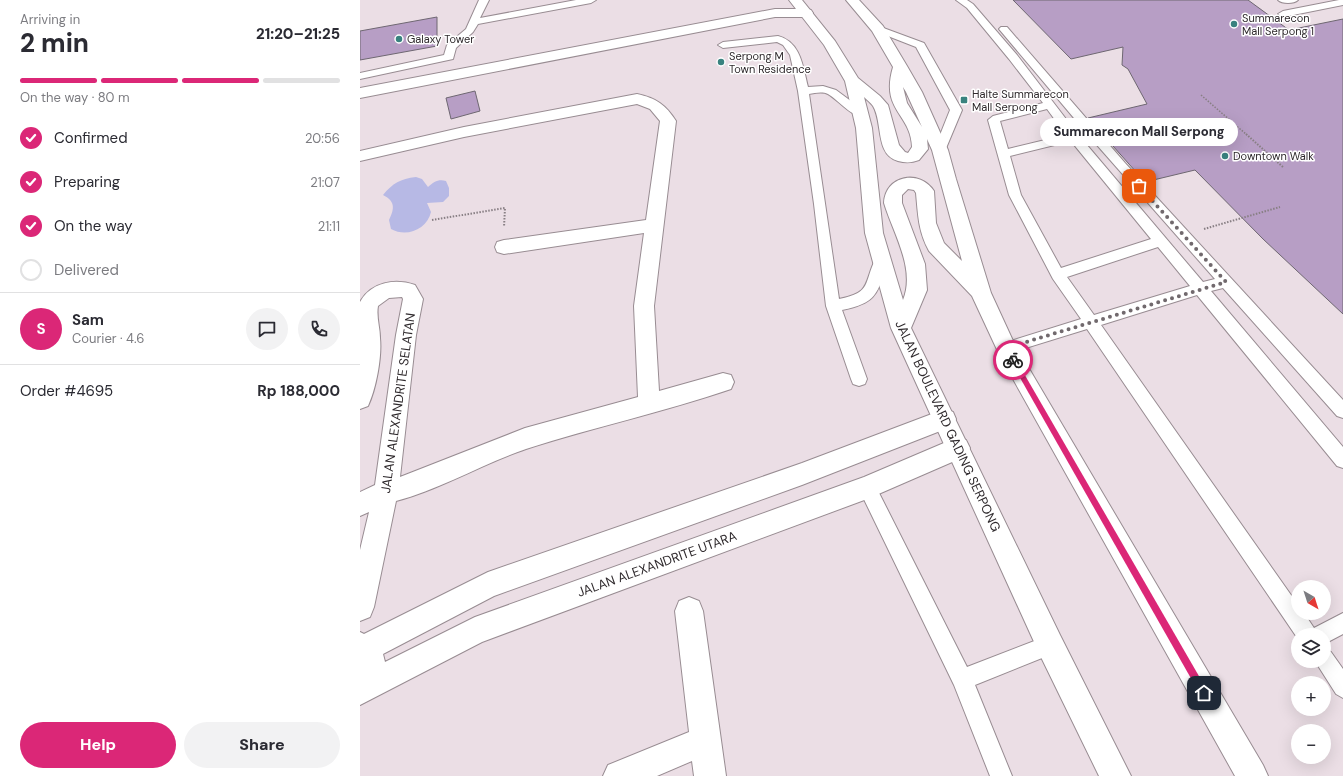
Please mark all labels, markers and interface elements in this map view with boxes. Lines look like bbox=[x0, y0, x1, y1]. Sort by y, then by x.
text: Arriving in bbox=[20, 11, 80, 28]
place label: Summarecon Mall Serpong 1 bbox=[1242, 11, 1314, 38]
marker: Summarecon Mall Serpong 1 bbox=[1229, 19, 1239, 29]
text: 21:20–21:25 bbox=[256, 24, 340, 44]
text: 2 min bbox=[20, 26, 89, 60]
place label: Galaxy Tower bbox=[407, 32, 474, 46]
marker: Galaxy Tower bbox=[394, 34, 404, 44]
place label: Serpong M Town Residence bbox=[729, 49, 811, 76]
marker: Serpong M Town Residence bbox=[716, 57, 726, 67]
place label: Halte Summarecon Mall Serpong bbox=[972, 87, 1069, 114]
text: On the way · 80 m bbox=[20, 89, 130, 106]
marker: Halte Summarecon Mall Serpong bbox=[959, 95, 969, 105]
callout: Summarecon Mall Serpong bbox=[1040, 118, 1238, 146]
text: Summarecon Mall Serpong bbox=[1053, 123, 1225, 140]
icon: check bbox=[20, 127, 42, 149]
text: Confirmed bbox=[54, 128, 128, 148]
text: 20:56 bbox=[305, 130, 340, 147]
place label: Downtown Walk bbox=[1233, 149, 1314, 163]
marker: Downtown Walk bbox=[1220, 151, 1230, 161]
pin bbox=[1122, 169, 1156, 203]
icon: check bbox=[20, 171, 42, 193]
text: Preparing bbox=[54, 172, 120, 192]
text: 21:07 bbox=[310, 174, 340, 191]
icon: bag bbox=[1128, 175, 1150, 197]
icon: check bbox=[20, 215, 42, 237]
text: On the way bbox=[54, 216, 133, 236]
text: 21:11 bbox=[318, 218, 340, 235]
text: Delivered bbox=[54, 260, 119, 280]
button: chat bbox=[246, 308, 288, 350]
button: phone bbox=[298, 308, 340, 350]
text: Sam bbox=[72, 310, 104, 330]
street label: JALAN ALEXANDRITE SELATAN bbox=[377, 312, 419, 494]
street label: JALAN BOULEVARD GADING SERPONG bbox=[891, 318, 1005, 535]
text: S bbox=[36, 319, 46, 339]
text: Courier · 4.6 bbox=[72, 330, 144, 347]
courier bbox=[993, 340, 1033, 380]
icon: bike bbox=[1002, 349, 1024, 371]
text: Order #4695 bbox=[20, 381, 113, 401]
text: Rp 188,000 bbox=[257, 381, 340, 401]
street label: JALAN ALEXANDRITE UTARA bbox=[575, 527, 739, 601]
north arrow bbox=[1291, 580, 1331, 620]
map controls bbox=[1291, 580, 1331, 764]
button: layers bbox=[1291, 628, 1331, 668]
pin bbox=[1187, 676, 1221, 710]
button: + bbox=[1291, 676, 1331, 716]
icon: home bbox=[1193, 682, 1215, 704]
button: Help bbox=[20, 722, 176, 768]
button: Share bbox=[184, 722, 340, 768]
button: − bbox=[1291, 724, 1331, 764]

